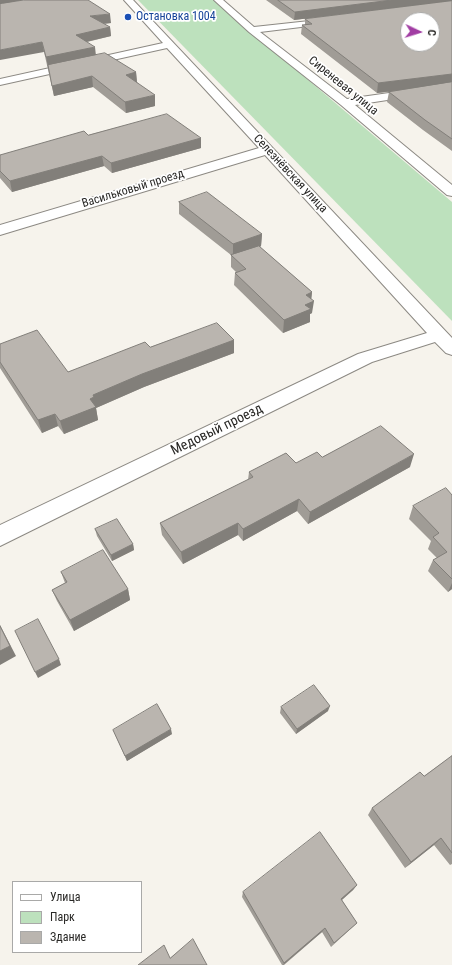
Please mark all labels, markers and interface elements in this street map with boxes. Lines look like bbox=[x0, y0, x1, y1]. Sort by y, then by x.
place label: Остановка 1004 bbox=[136, 10, 216, 24]
marker: Остановка 1004 bbox=[123, 12, 133, 22]
north arrow bbox=[400, 12, 440, 52]
text: С bbox=[425, 29, 438, 36]
street label: Сиреневая улица bbox=[305, 53, 381, 119]
street label: Селезнёвская улица bbox=[250, 132, 330, 216]
street label: Васильковый проезд bbox=[80, 167, 186, 211]
street label: Медовый проезд bbox=[168, 401, 266, 459]
legend bbox=[12, 881, 142, 953]
text: Улица bbox=[50, 890, 80, 904]
text: Парк bbox=[50, 910, 75, 924]
text: Здание bbox=[50, 930, 86, 944]

